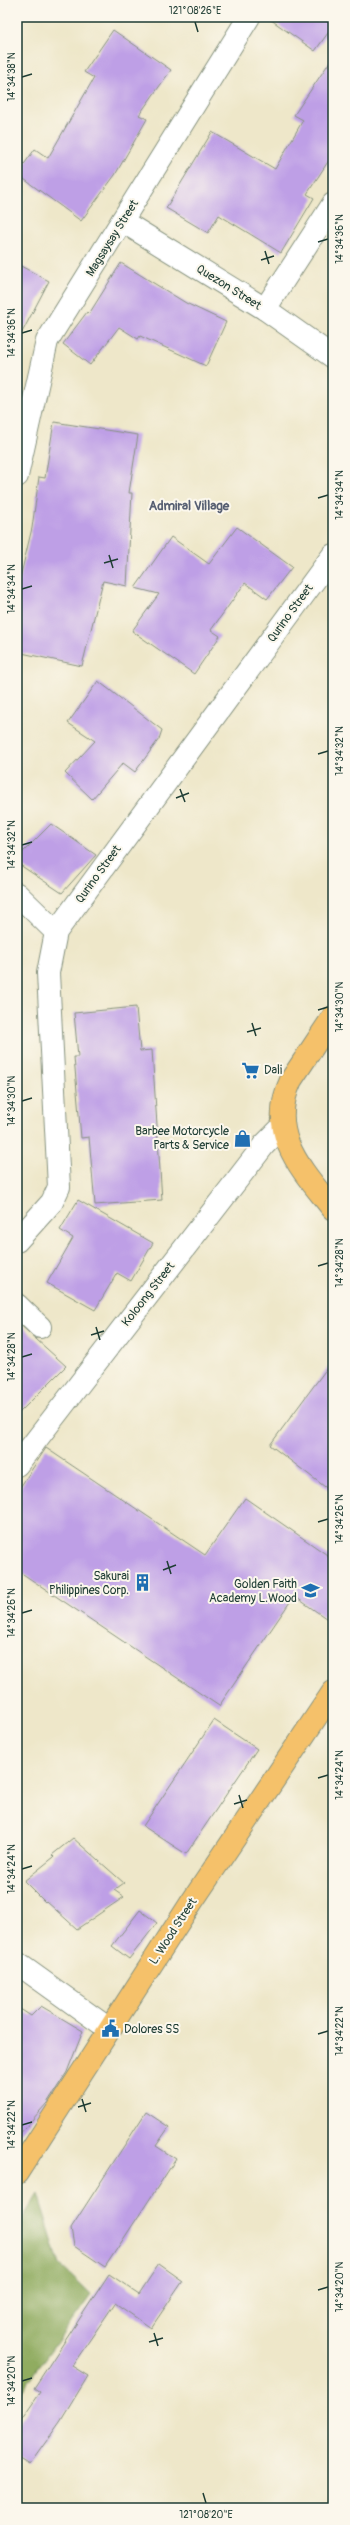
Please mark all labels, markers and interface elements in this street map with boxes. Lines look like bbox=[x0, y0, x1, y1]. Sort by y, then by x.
text: 121°08'26"E bbox=[169, 5, 221, 17]
text: 14°34'38"N bbox=[6, 52, 18, 101]
street label: Magsaysay Street bbox=[83, 197, 142, 279]
text: 14°34'36"N bbox=[334, 214, 346, 264]
street label: Quezon Street bbox=[193, 262, 264, 313]
text: 14°34'36"N bbox=[6, 308, 18, 358]
text: 14°34'34"N bbox=[334, 470, 346, 520]
district label: Admiral Village bbox=[149, 498, 230, 514]
text: 14°34'34"N bbox=[6, 564, 18, 614]
street label: Qurino Street bbox=[264, 581, 317, 645]
text: 14°34'32"N bbox=[334, 726, 346, 776]
text: 14°34'32"N bbox=[6, 820, 18, 870]
street label: Qurino Street bbox=[72, 842, 125, 906]
text: 14°34'30"N bbox=[334, 981, 346, 1032]
supermarket icon: Dali bbox=[241, 1060, 261, 1080]
place label: Dali bbox=[264, 1063, 282, 1078]
text: 14°34'30"N bbox=[6, 1075, 18, 1126]
place label: Barbee Motorcycle Parts & Service bbox=[135, 1124, 229, 1153]
shop icon: Barbee Motorcycle Parts & Service bbox=[232, 1128, 252, 1148]
text: 14°34'28"N bbox=[334, 1238, 346, 1287]
street label: Koloong Street bbox=[119, 1259, 178, 1329]
text: 14°34'28"N bbox=[6, 1332, 18, 1381]
text: 14°34'26"N bbox=[334, 1494, 346, 1544]
place label: Sakurai Philippines Corp. bbox=[49, 1569, 129, 1598]
building icon: Sakurai Philippines Corp. bbox=[132, 1573, 152, 1593]
place label: Golden Faith Academy L.Wood bbox=[209, 1577, 297, 1606]
school or university icon: Golden Faith Academy L.Wood bbox=[300, 1581, 320, 1601]
text: 14°34'26"N bbox=[6, 1588, 18, 1638]
text: 14°34'24"N bbox=[334, 1750, 346, 1800]
text: 14°34'24"N bbox=[6, 1844, 18, 1894]
street label: L. Wood Street bbox=[146, 1895, 201, 1967]
text: 14°34'22"N bbox=[334, 2006, 346, 2056]
public building icon: Dolores SS bbox=[101, 2019, 121, 2039]
place label: Dolores SS bbox=[124, 2022, 179, 2037]
text: 14°34'22"N bbox=[6, 2100, 18, 2150]
text: 14°34'20"N bbox=[334, 2261, 346, 2312]
text: 14°34'20"N bbox=[6, 2355, 18, 2406]
text: 121°08'20"E bbox=[179, 2509, 233, 2521]

